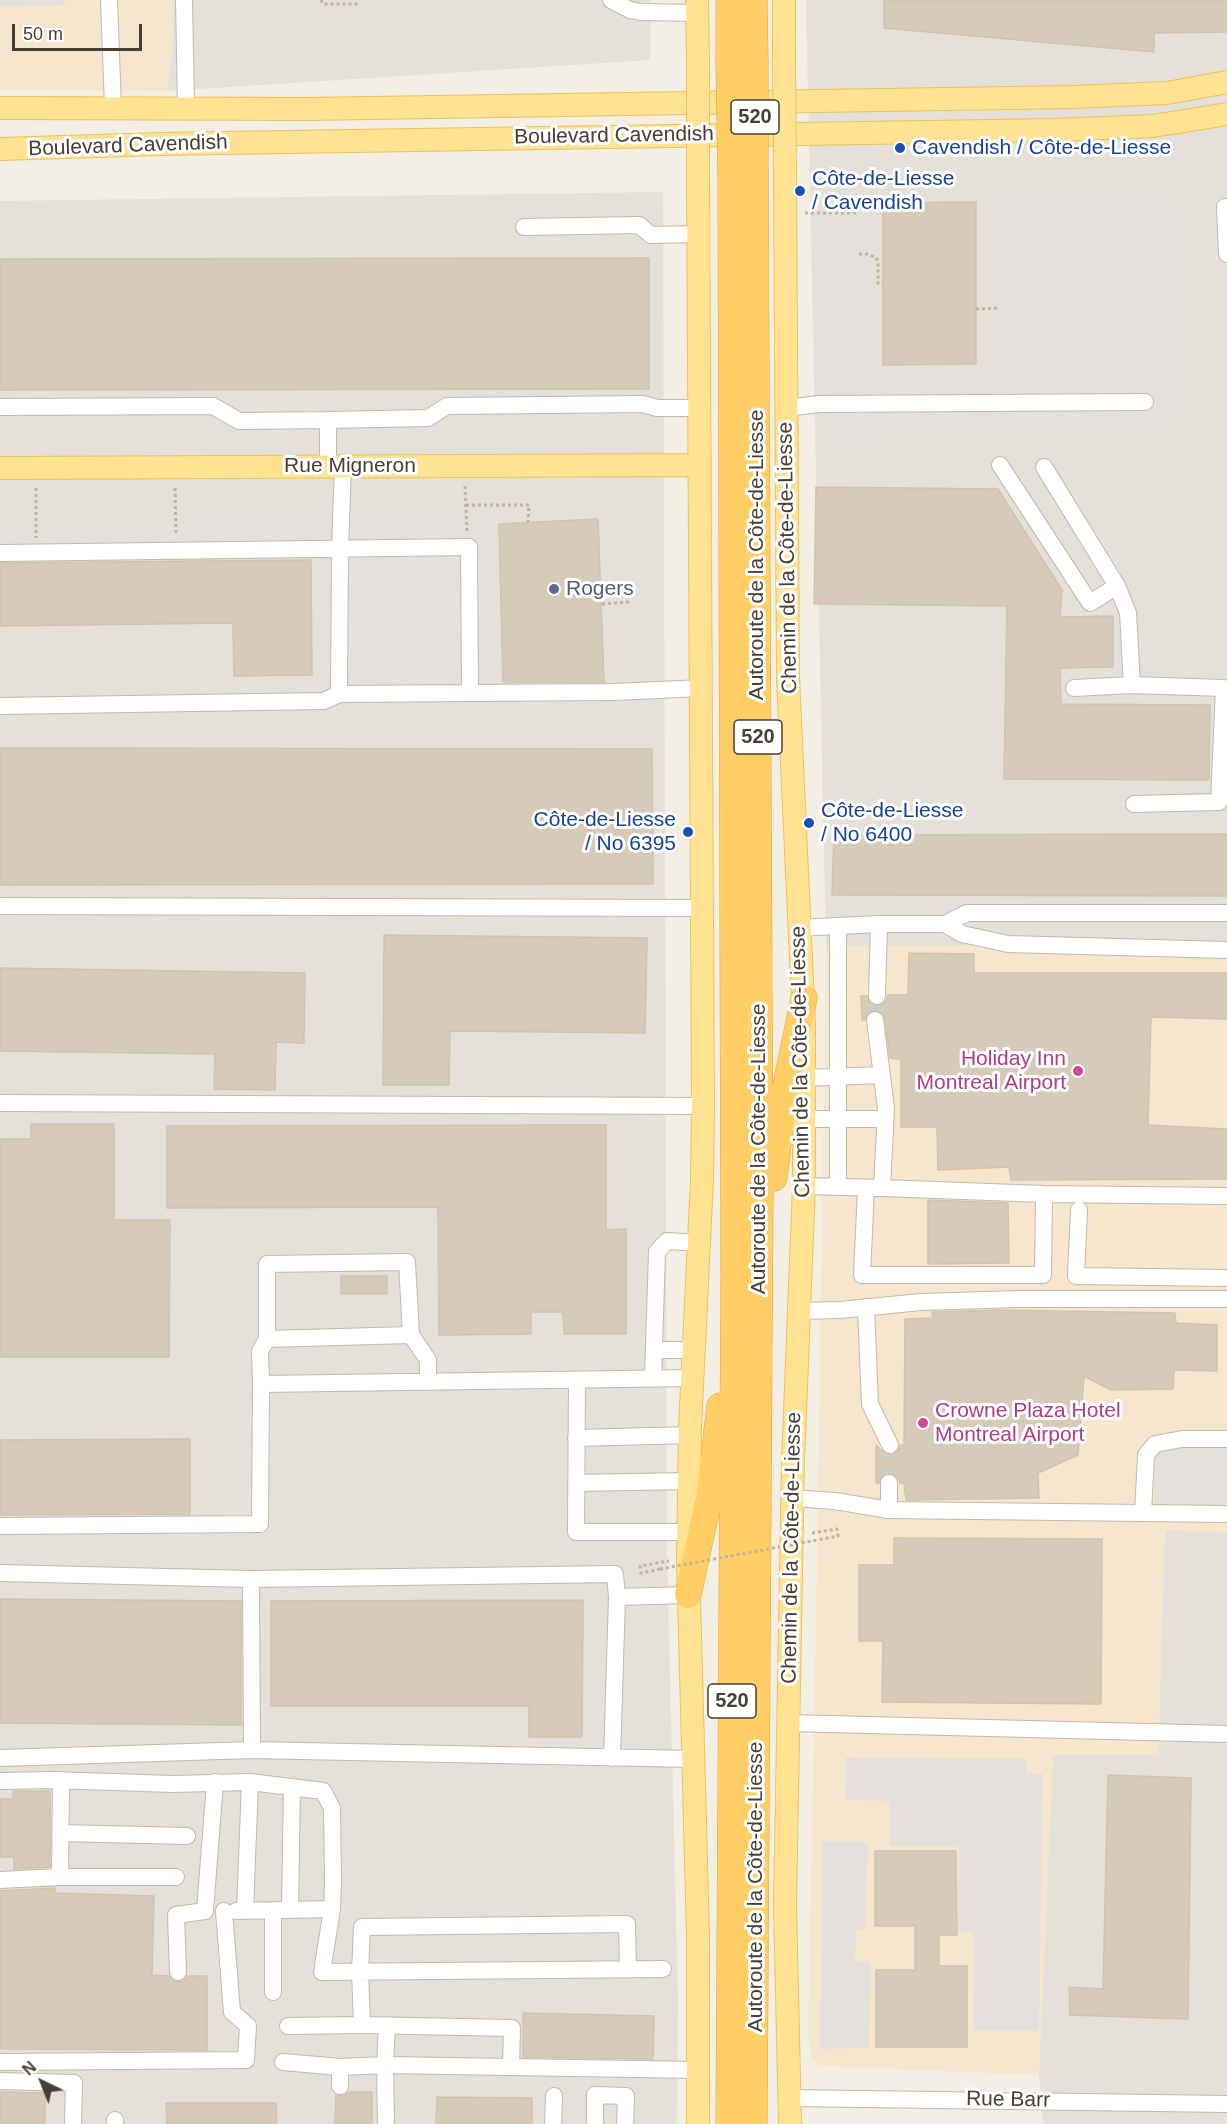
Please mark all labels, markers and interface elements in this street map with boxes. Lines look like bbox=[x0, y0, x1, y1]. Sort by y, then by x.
scale bar bbox=[15, 12, 146, 50]
text: 50 m bbox=[23, 24, 63, 44]
road number: 520 bbox=[731, 100, 779, 134]
street label: Boulevard Cavendish bbox=[514, 122, 714, 150]
street label: Boulevard Cavendish bbox=[28, 130, 228, 162]
place label: Cavendish / Côte-de-Liesse bbox=[912, 135, 1171, 161]
marker: Cavendish / Côte-de-Liesse bbox=[893, 141, 907, 155]
place label: Côte-de-Liesse / Cavendish bbox=[812, 166, 954, 216]
marker: Côte-de-Liesse / Cavendish bbox=[793, 184, 807, 198]
street label: Autoroute de la Côte-de-Liesse bbox=[744, 410, 770, 700]
street label: Chemin de la Côte-de-Liesse bbox=[773, 422, 803, 694]
street label: Rue Migneron bbox=[284, 453, 416, 479]
place label: Rogers bbox=[566, 576, 634, 602]
marker: Rogers bbox=[547, 582, 561, 596]
road number: 520 bbox=[734, 720, 782, 754]
place label: Côte-de-Liesse / No 6400 bbox=[821, 798, 963, 848]
place label: Côte-de-Liesse / No 6395 bbox=[534, 807, 676, 857]
marker: Côte-de-Liesse / No 6400 bbox=[802, 816, 816, 830]
marker: Côte-de-Liesse / No 6395 bbox=[681, 825, 695, 839]
street label: Chemin de la Côte-de-Liesse bbox=[786, 926, 816, 1198]
street label: Autoroute de la Côte-de-Liesse bbox=[746, 1004, 772, 1294]
place label: Holiday Inn Montreal Airport bbox=[917, 1046, 1066, 1096]
marker: Holiday Inn Montreal Airport bbox=[1071, 1064, 1085, 1078]
place label: Crowne Plaza Hotel Montreal Airport bbox=[935, 1398, 1121, 1448]
street label: Chemin de la Côte-de-Liesse bbox=[777, 1412, 807, 1684]
marker: Crowne Plaza Hotel Montreal Airport bbox=[916, 1416, 930, 1430]
road number: 520 bbox=[708, 1684, 756, 1718]
street label: Autoroute de la Côte-de-Liesse bbox=[743, 1742, 769, 2032]
north arrow bbox=[12, 2052, 72, 2112]
text: N bbox=[19, 2058, 39, 2079]
street label: Rue Barr bbox=[966, 2087, 1050, 2113]

